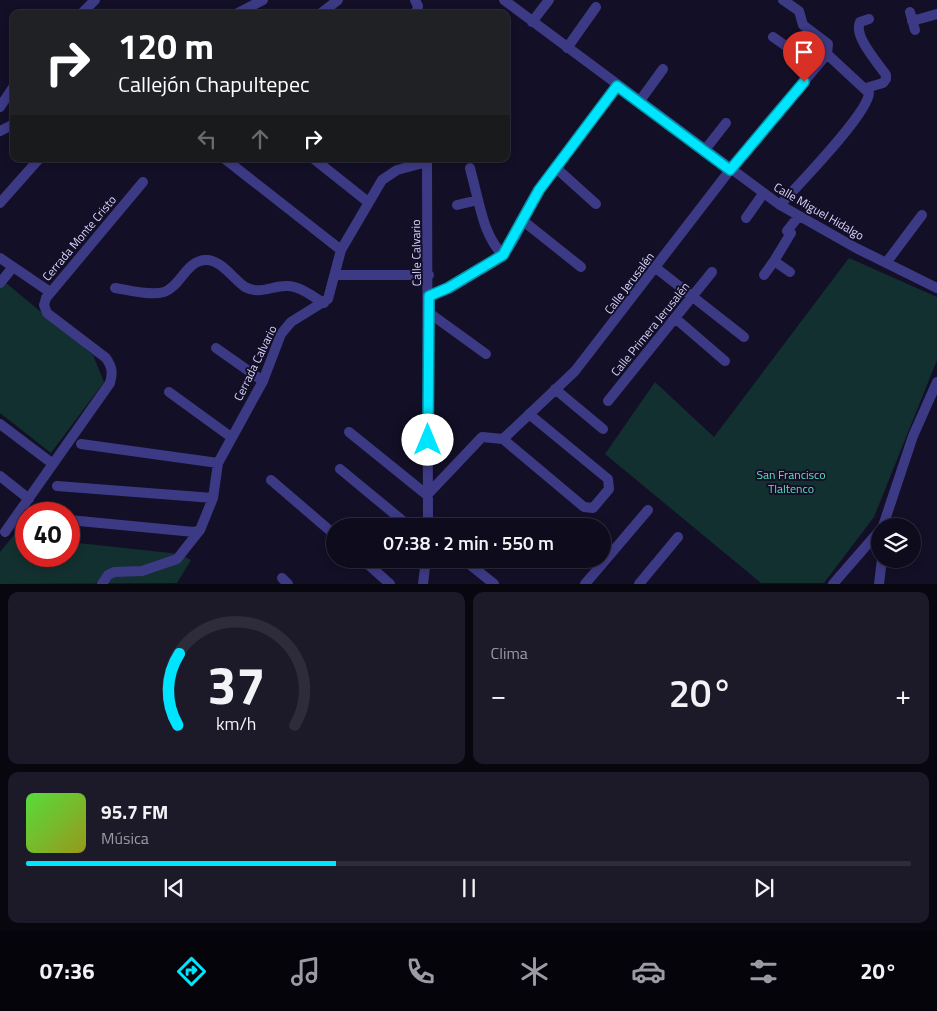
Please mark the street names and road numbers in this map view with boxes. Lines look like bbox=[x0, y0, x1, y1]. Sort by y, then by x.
street label: Calle Miguel Hidalgo bbox=[770, 177, 868, 245]
street label: Cerrada Monte Cristo bbox=[37, 191, 121, 285]
street label: Calle Calvario bbox=[406, 219, 426, 287]
street label: Calle Jerusalén bbox=[599, 248, 659, 318]
street label: Calle Primera Jerusalén bbox=[606, 278, 694, 380]
street label: Cerrada Calvario bbox=[229, 322, 281, 404]

